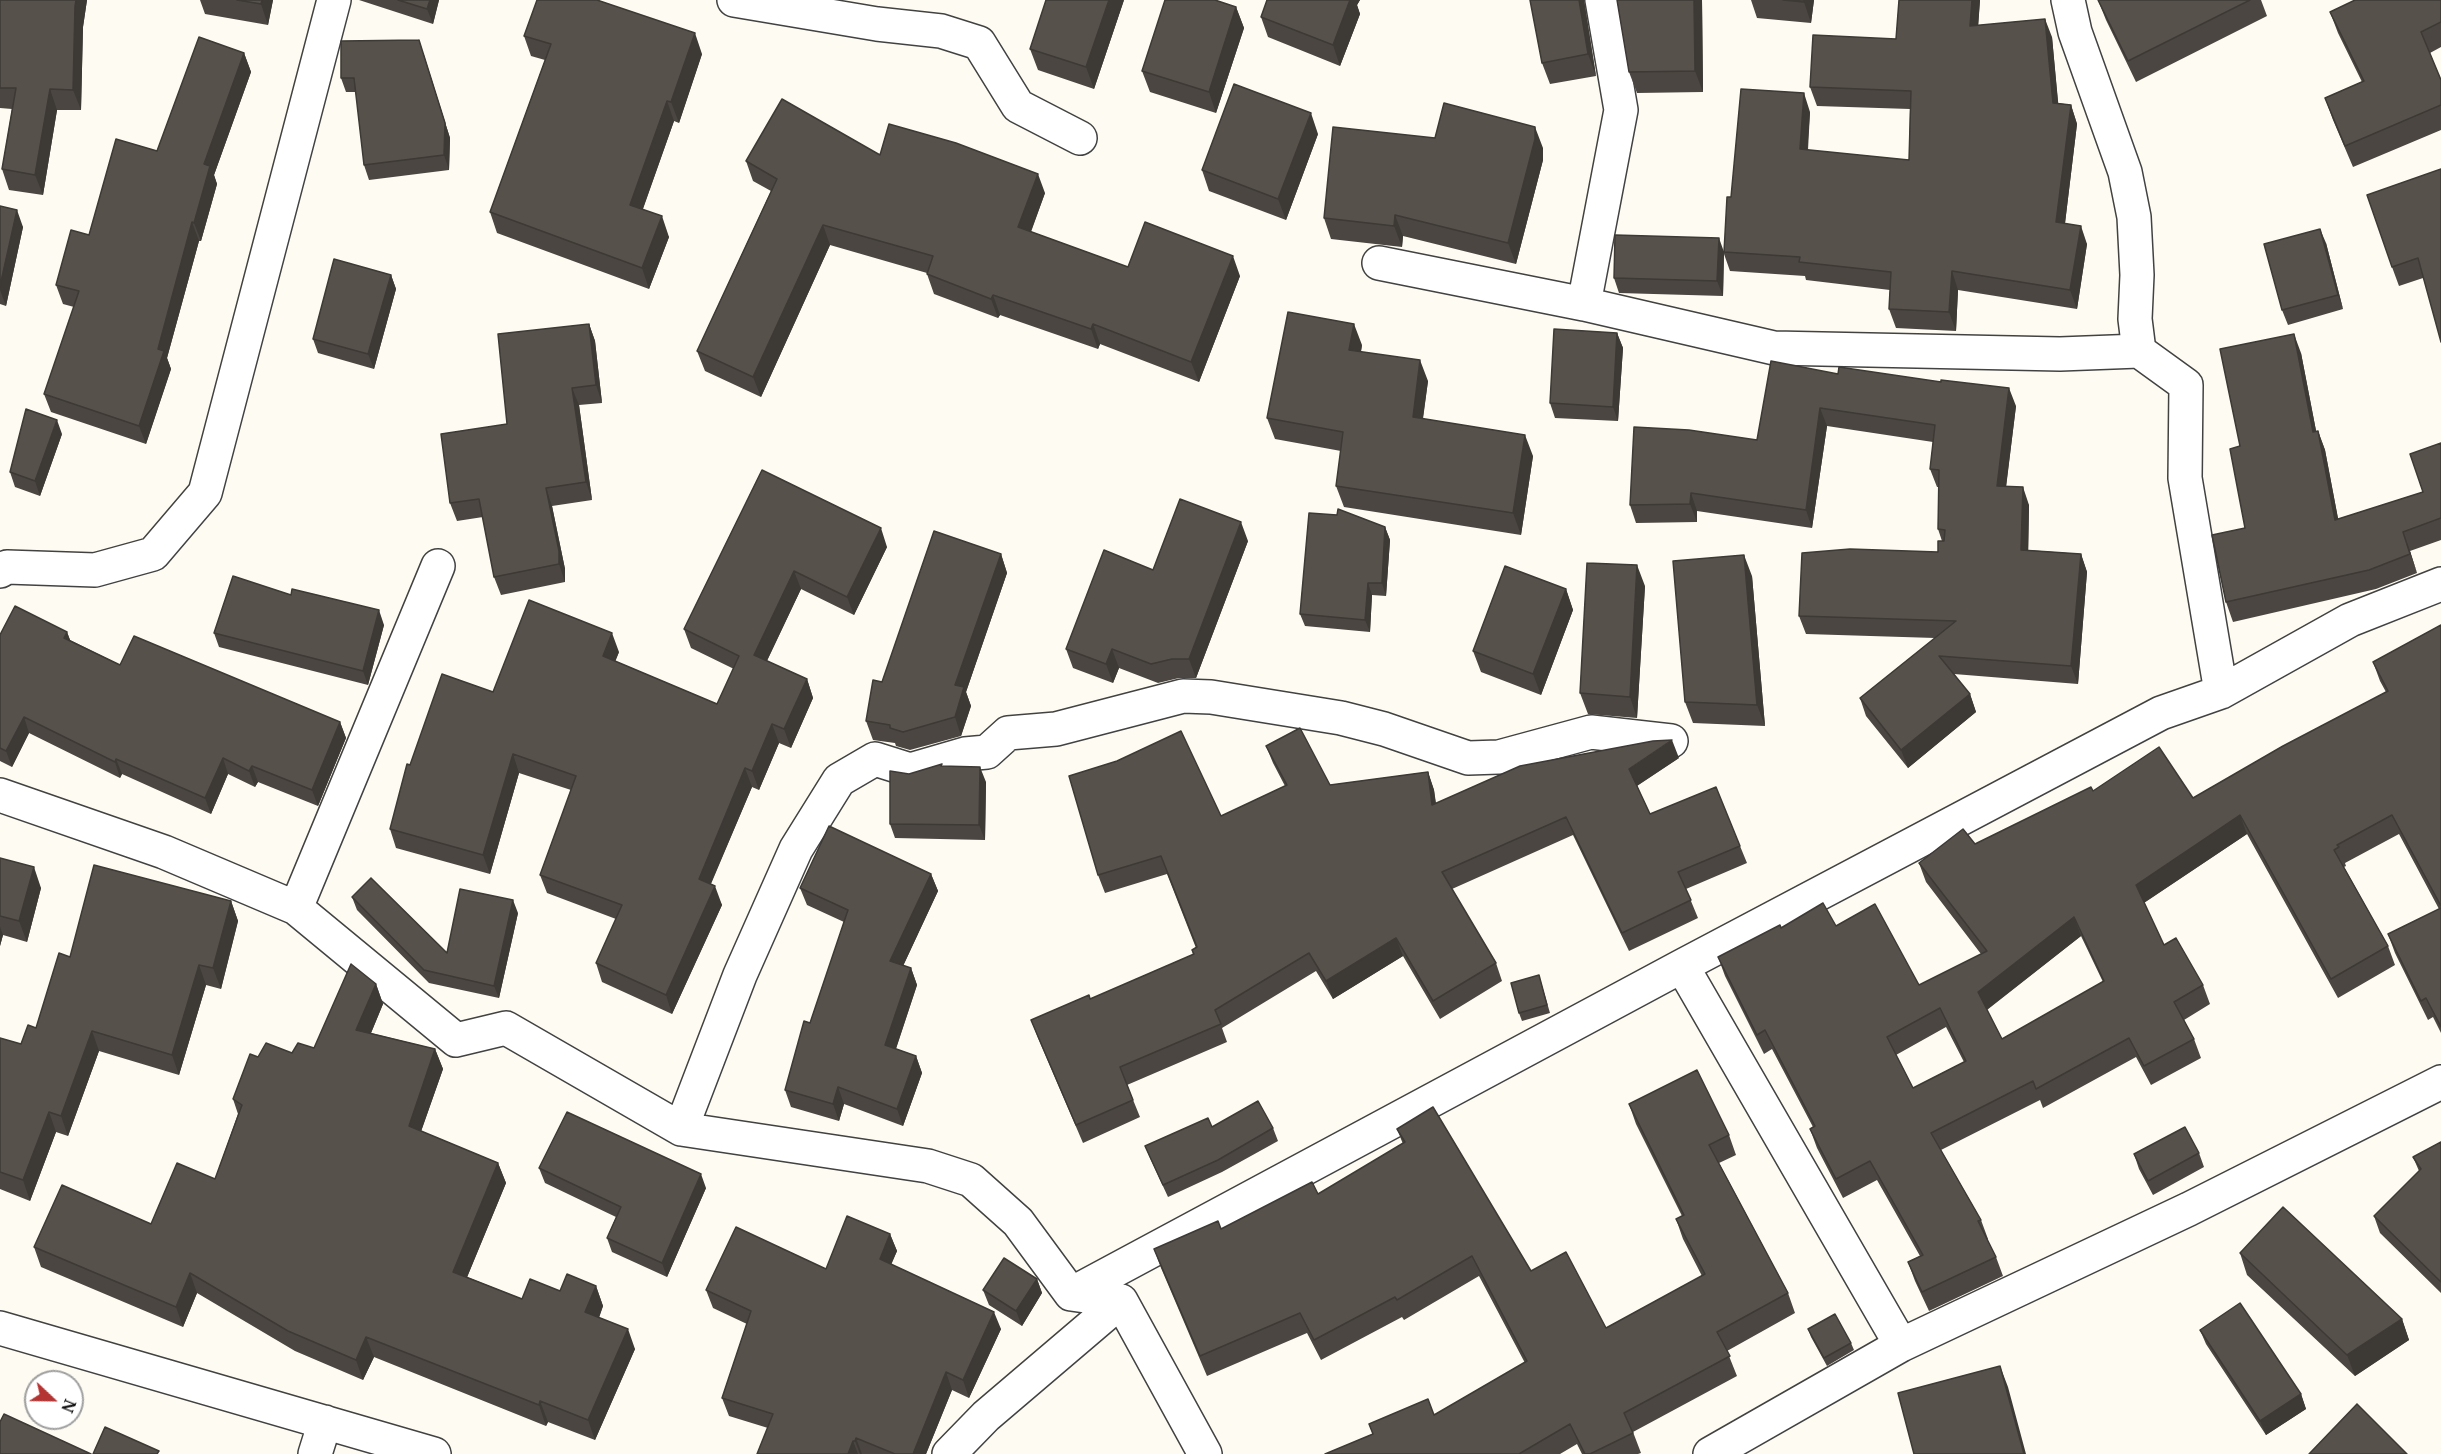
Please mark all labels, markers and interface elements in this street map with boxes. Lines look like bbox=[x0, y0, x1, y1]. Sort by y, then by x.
north arrow bbox=[24, 1370, 84, 1430]
text: N bbox=[56, 1396, 81, 1416]

